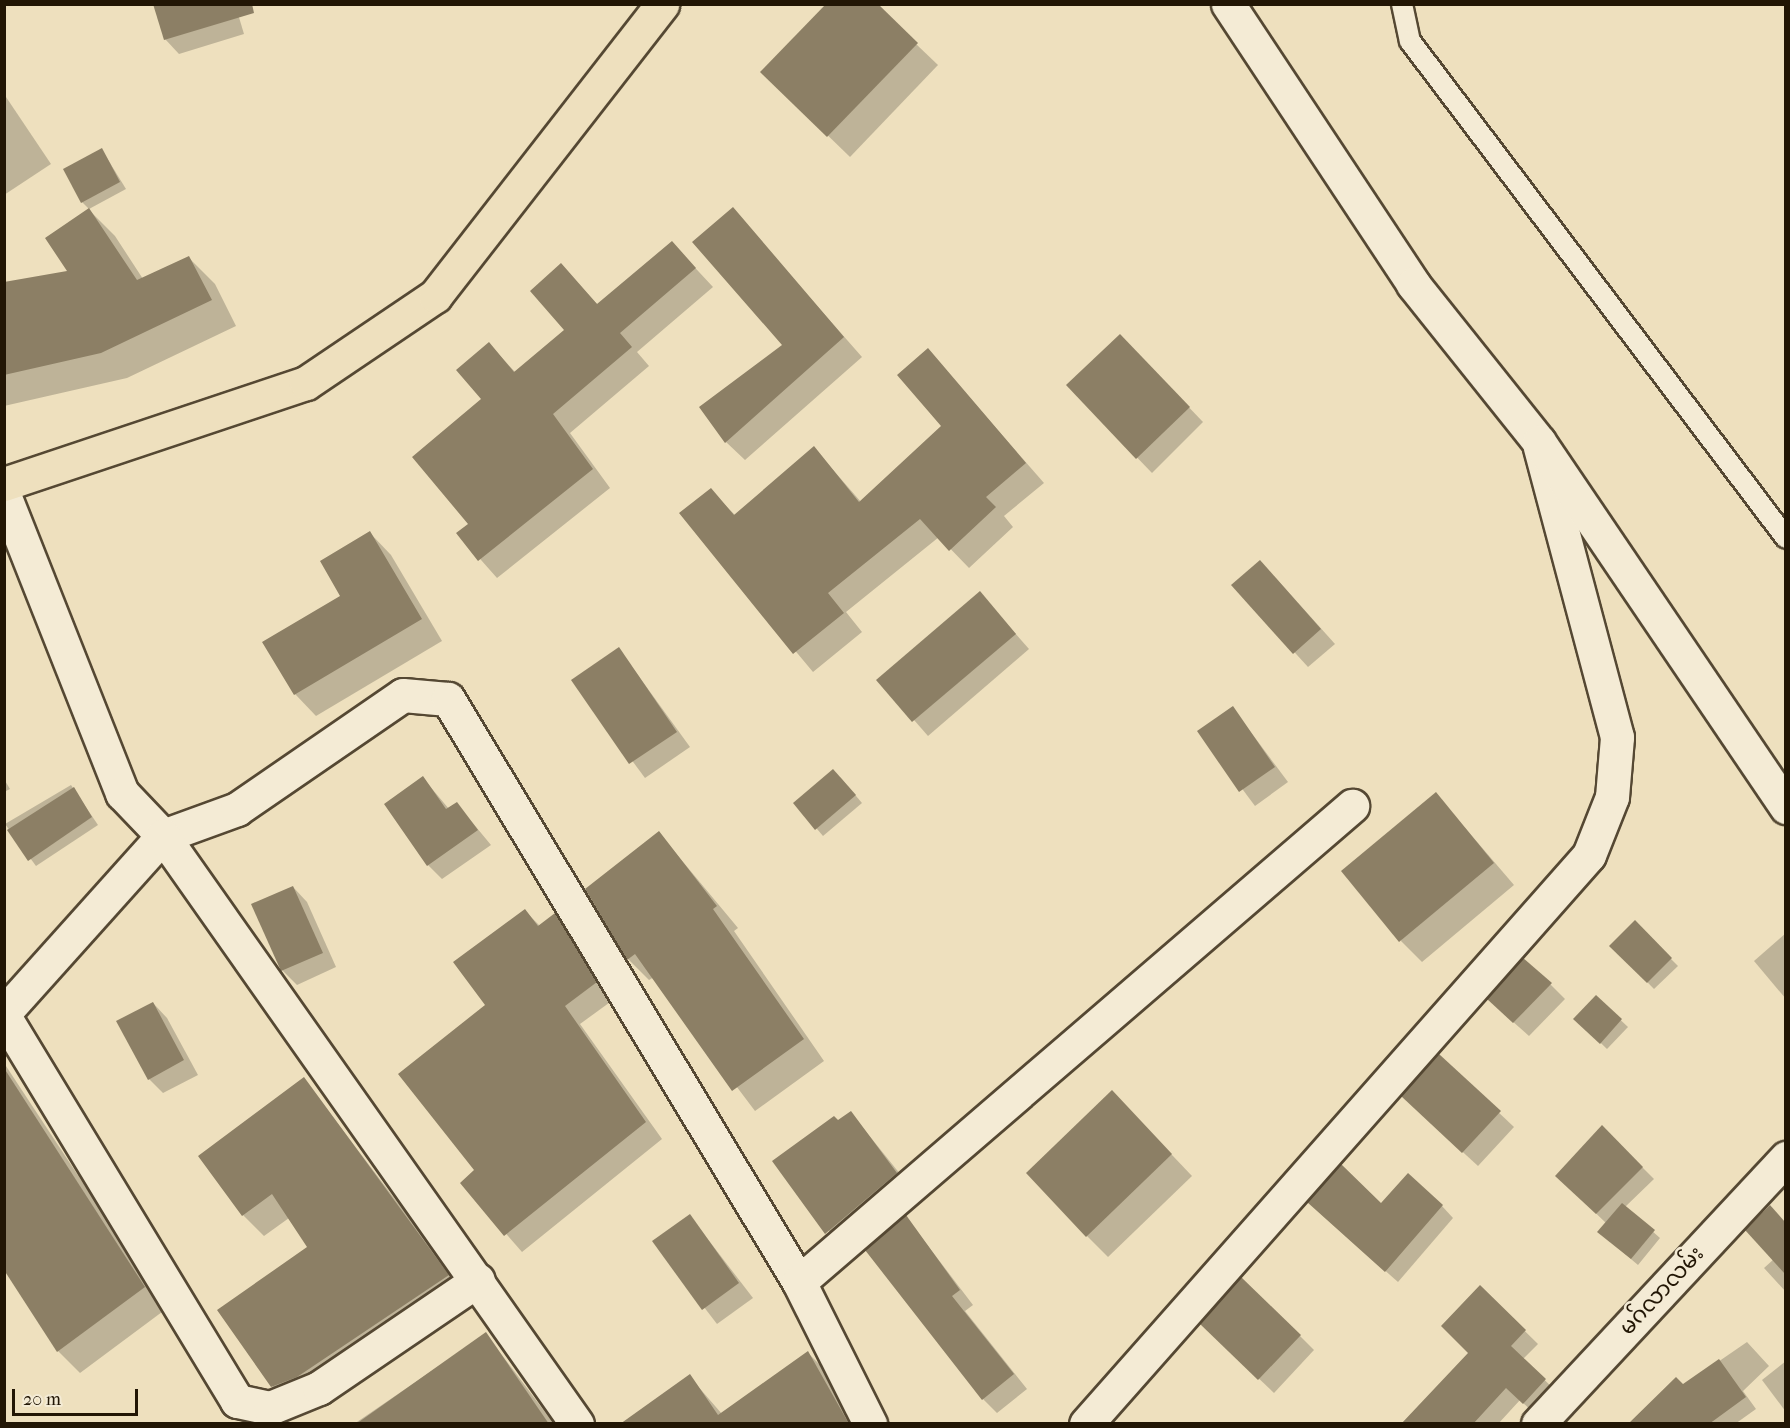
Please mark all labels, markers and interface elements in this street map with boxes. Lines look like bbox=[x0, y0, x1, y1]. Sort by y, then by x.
street label: မဂ်လာလမ်း bbox=[1614, 1241, 1710, 1341]
scale bar bbox=[15, 1377, 141, 1415]
text: 20 m bbox=[23, 1389, 61, 1410]

